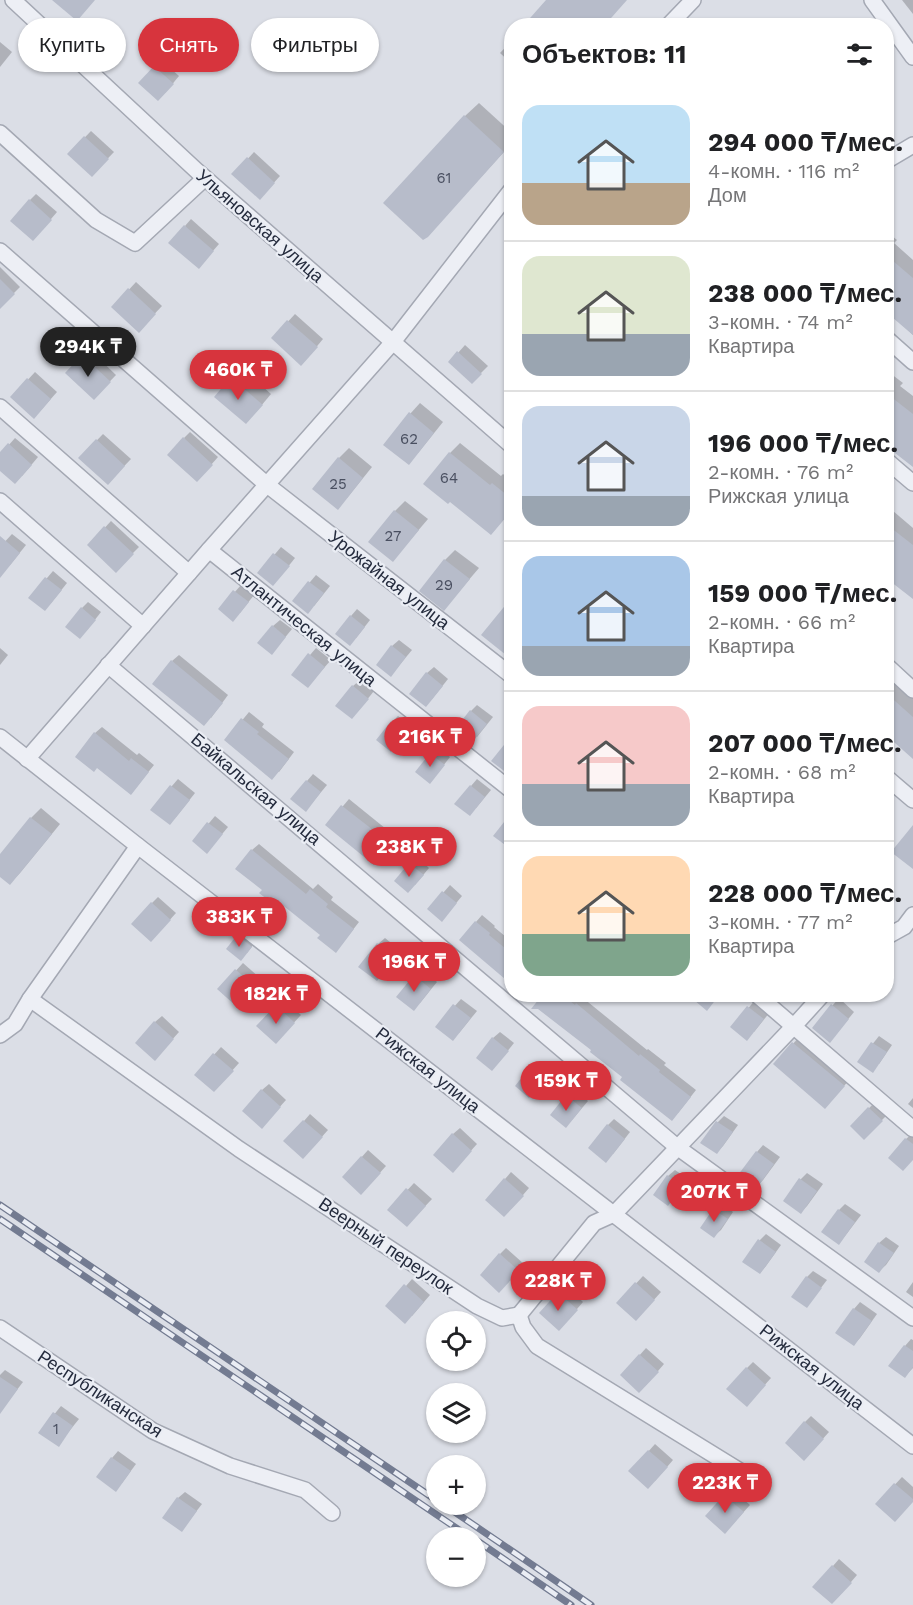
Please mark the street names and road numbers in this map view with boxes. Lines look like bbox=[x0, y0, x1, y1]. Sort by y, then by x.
street label: Ульяновская улица bbox=[192, 165, 329, 287]
street label: Урожайная улица bbox=[325, 526, 455, 634]
street label: Атлантическая улица bbox=[228, 561, 382, 691]
street label: Байкальская улица bbox=[187, 728, 326, 850]
street label: Рижская улица bbox=[372, 1022, 485, 1118]
street label: Веерный переулок bbox=[315, 1193, 458, 1299]
street label: Рижская улица bbox=[756, 1319, 869, 1415]
street label: Республиканская bbox=[34, 1345, 167, 1442]

